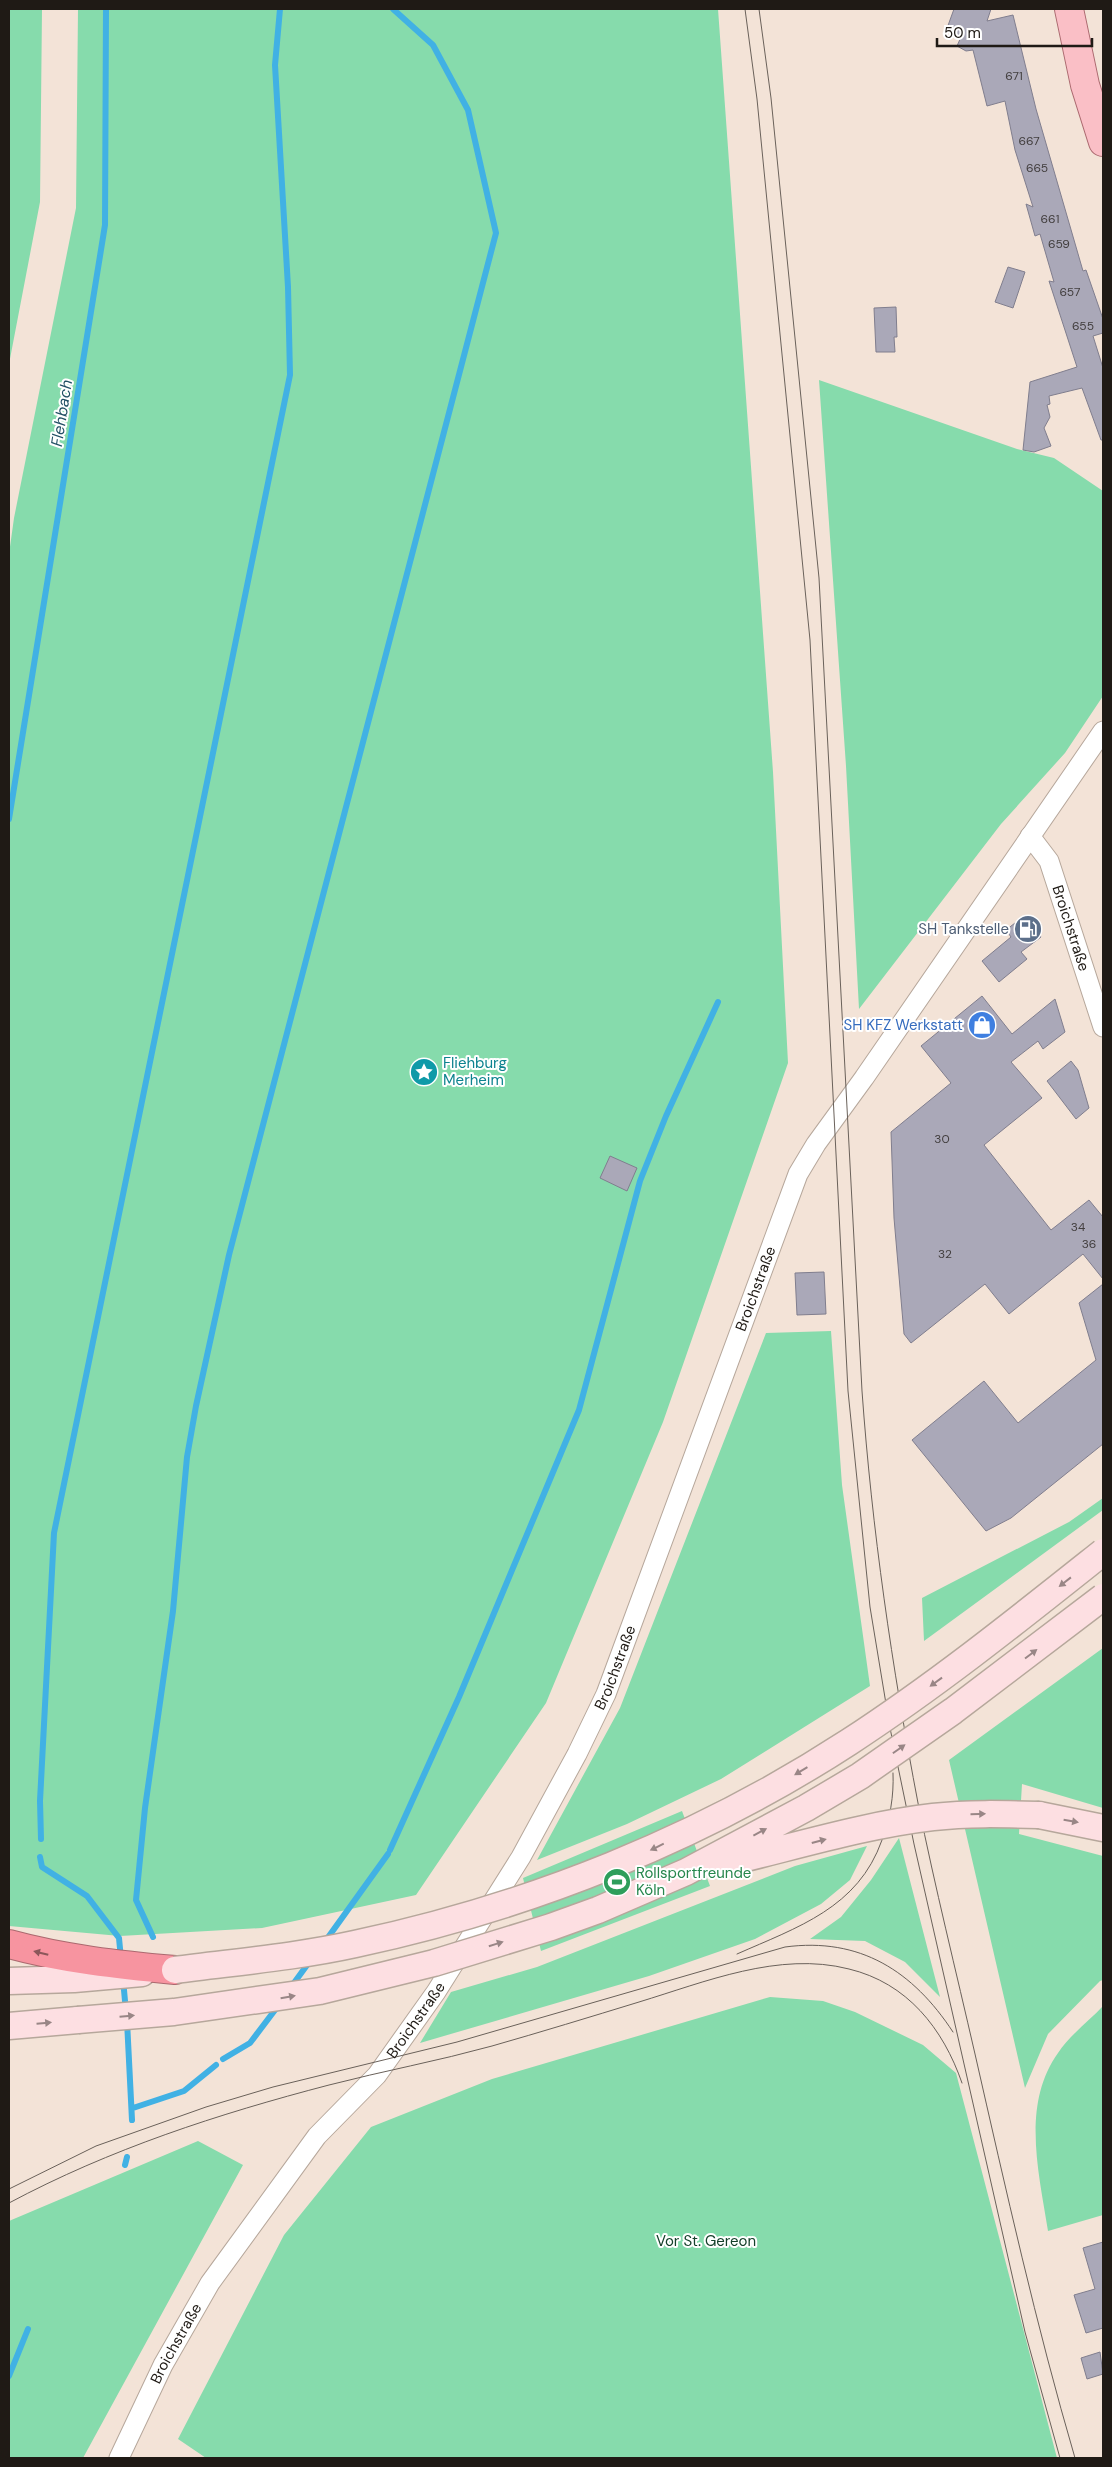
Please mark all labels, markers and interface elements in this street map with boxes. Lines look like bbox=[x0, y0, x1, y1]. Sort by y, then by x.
scale bar bbox=[937, 15, 1092, 47]
text: 50 m bbox=[944, 23, 981, 43]
house number: 671 bbox=[1005, 68, 1023, 84]
house number: 667 bbox=[1018, 133, 1040, 149]
house number: 665 bbox=[1026, 160, 1048, 176]
house number: 661 bbox=[1041, 211, 1059, 227]
house number: 659 bbox=[1048, 236, 1070, 252]
house number: 657 bbox=[1060, 284, 1080, 300]
house number: 655 bbox=[1072, 318, 1094, 334]
water label: Flehbach bbox=[46, 378, 77, 448]
street label: Broichstraße bbox=[1048, 883, 1094, 974]
fuel station icon: SH Tankstelle bbox=[1013, 914, 1043, 944]
place label: SH Tankstelle bbox=[918, 919, 1009, 939]
shop icon: SH KFZ Werkstatt bbox=[967, 1010, 997, 1040]
place label: SH KFZ Werkstatt bbox=[843, 1015, 963, 1035]
place label: Fliehburg Merheim bbox=[443, 1053, 507, 1090]
place icon: Fliehburg Merheim bbox=[409, 1057, 439, 1087]
house number: 30 bbox=[934, 1131, 950, 1147]
house number: 34 bbox=[1071, 1219, 1085, 1235]
house number: 36 bbox=[1082, 1236, 1096, 1252]
street label: Broichstraße bbox=[731, 1243, 780, 1334]
house number: 32 bbox=[938, 1246, 952, 1262]
one-way arrow bbox=[1059, 1577, 1072, 1588]
street label: Broichstraße bbox=[590, 1622, 641, 1713]
one-way arrow bbox=[1024, 1649, 1038, 1659]
one-way arrow bbox=[929, 1677, 943, 1687]
one-way arrow bbox=[892, 1744, 906, 1754]
one-way arrow bbox=[794, 1766, 807, 1775]
one-way arrow bbox=[971, 1810, 987, 1818]
one-way arrow bbox=[1064, 1817, 1080, 1825]
one-way arrow bbox=[753, 1828, 767, 1837]
one-way arrow bbox=[811, 1837, 826, 1845]
one-way arrow bbox=[650, 1843, 664, 1851]
place label: Rollsportfreunde Köln bbox=[636, 1863, 751, 1900]
sports icon: Rollsportfreunde Köln bbox=[602, 1867, 632, 1897]
one-way arrow bbox=[489, 1940, 504, 1947]
one-way arrow bbox=[33, 1949, 48, 1957]
street label: Broichstraße bbox=[382, 1978, 450, 2062]
one-way arrow bbox=[281, 1992, 297, 2000]
one-way arrow bbox=[119, 2012, 135, 2020]
one-way arrow bbox=[36, 2019, 52, 2027]
park label: Vor St. Gereon bbox=[656, 2231, 756, 2251]
street label: Broichstraße bbox=[146, 2300, 206, 2387]

